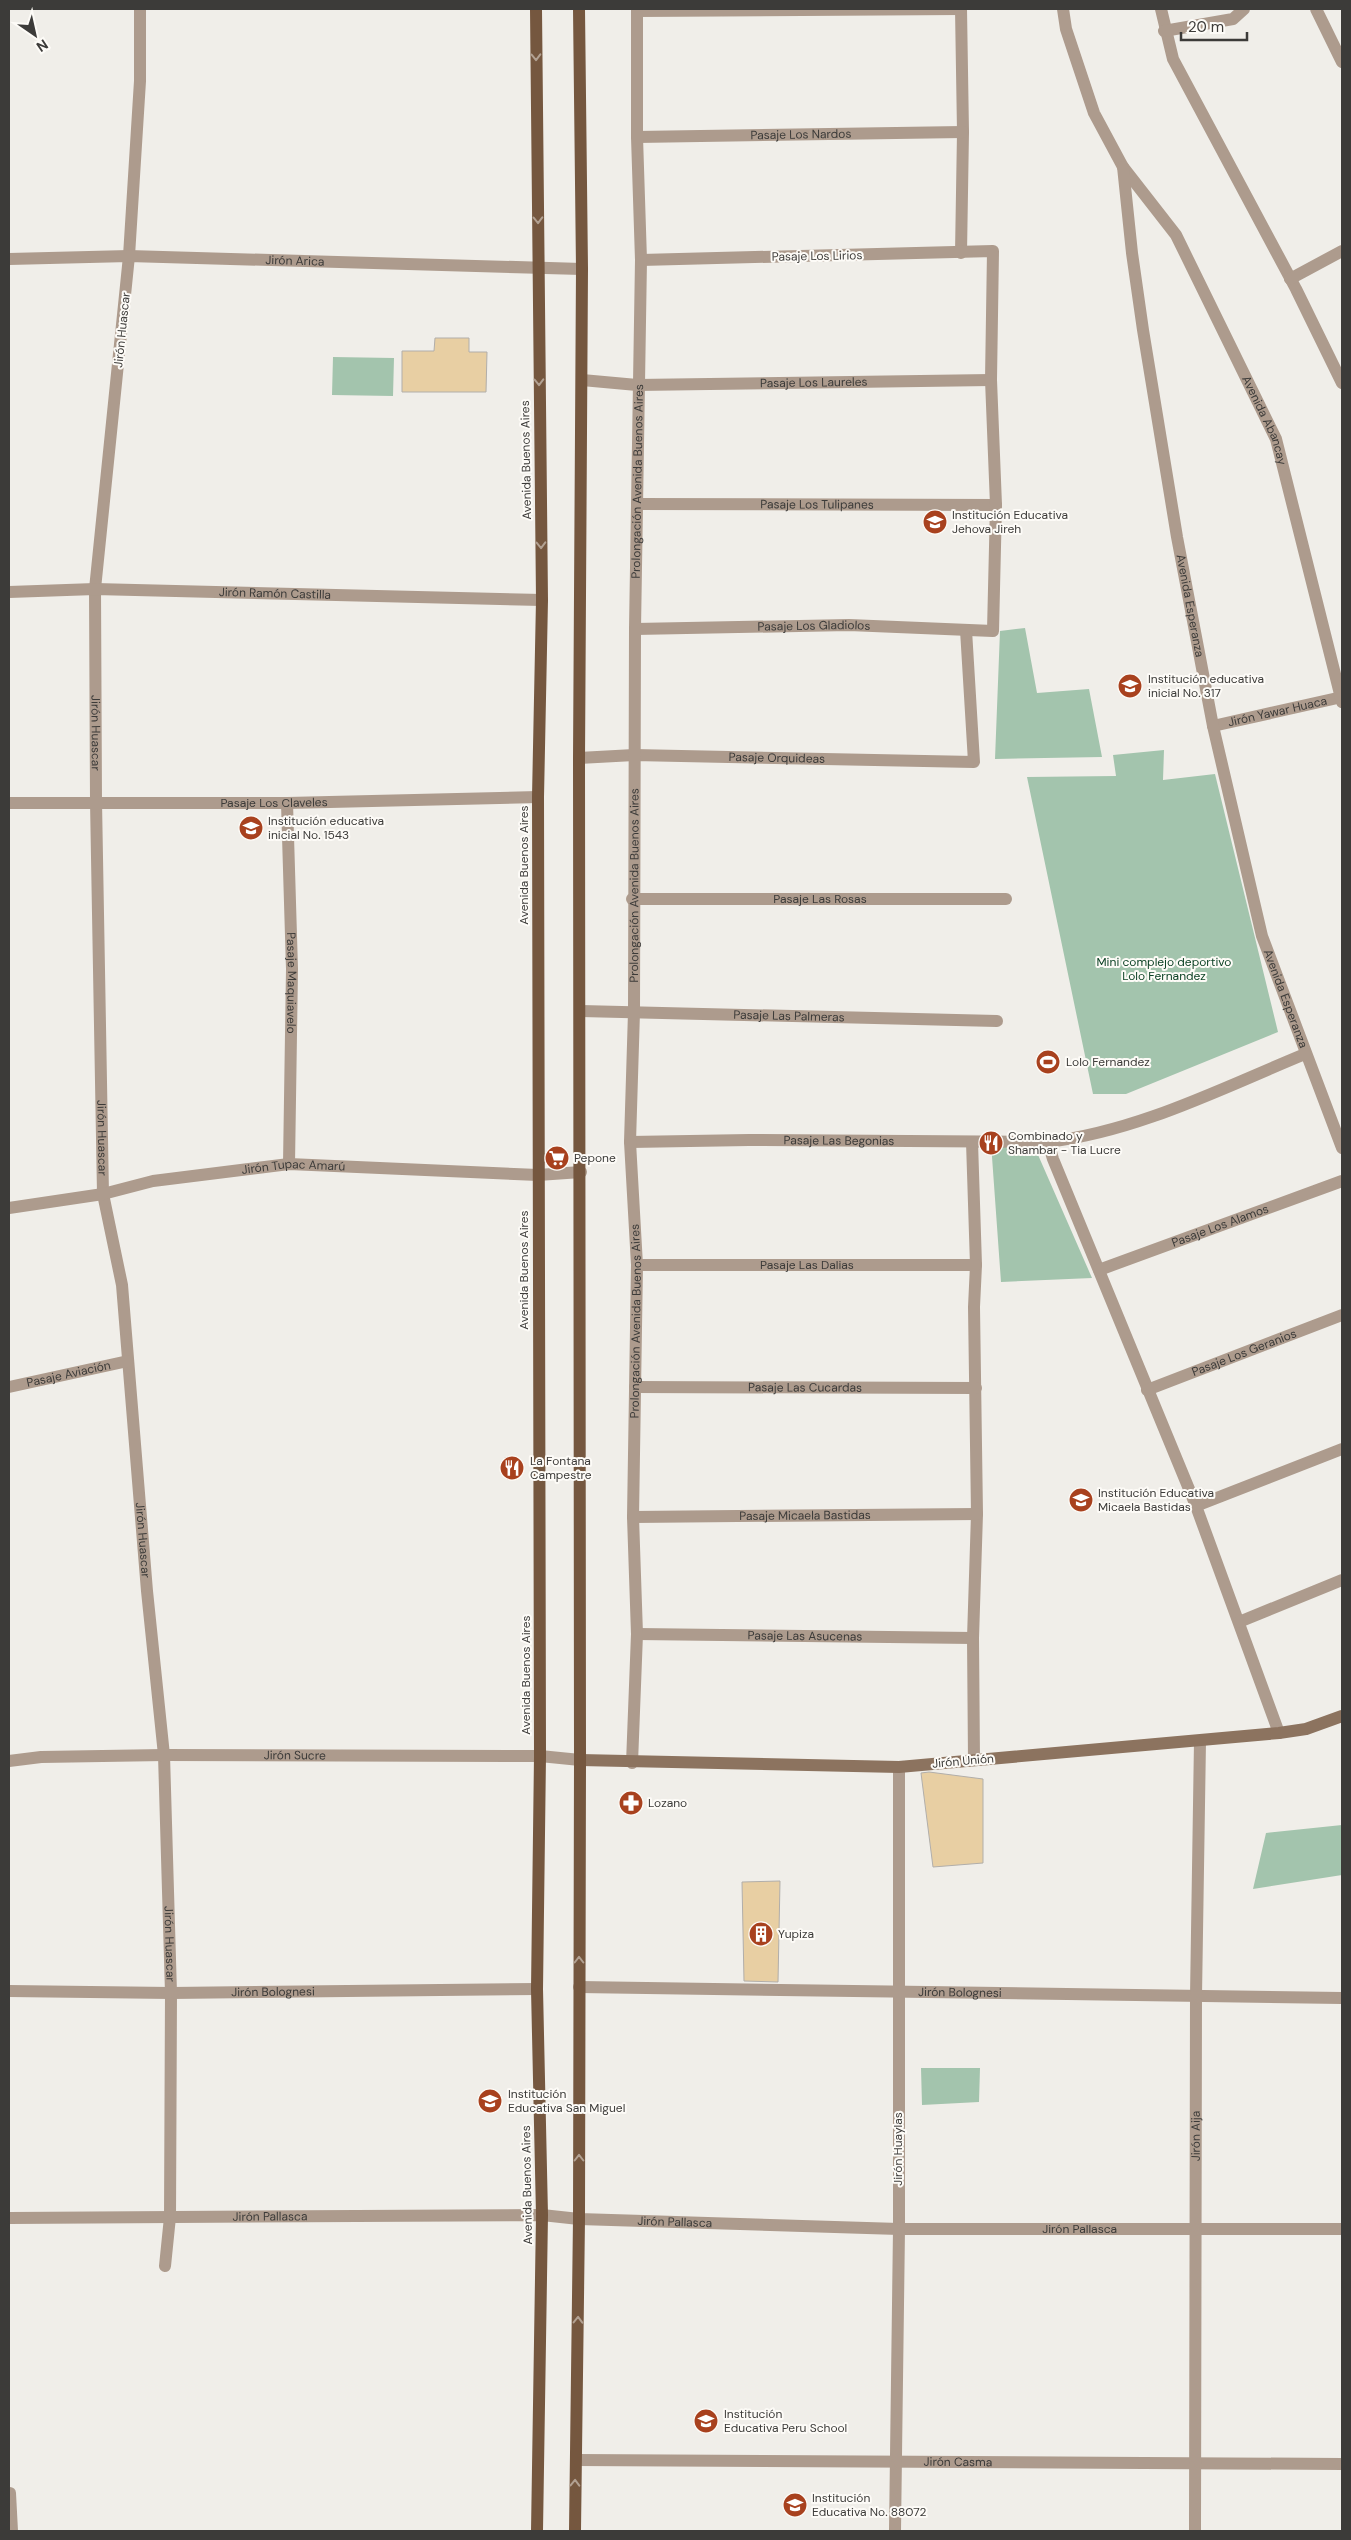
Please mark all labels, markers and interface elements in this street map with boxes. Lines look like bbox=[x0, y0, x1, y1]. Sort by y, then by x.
north arrow bbox=[10, 10, 60, 60]
scale bar bbox=[1181, 10, 1247, 42]
text: 20 m bbox=[1188, 17, 1224, 37]
text: N bbox=[33, 35, 52, 56]
one-way arrow bbox=[531, 54, 541, 62]
street label: Pasaje Los Nardos bbox=[750, 126, 852, 143]
one-way arrow bbox=[533, 216, 543, 224]
street label: Pasaje Los Lirios bbox=[771, 247, 863, 265]
street label: Jirón Arica bbox=[265, 252, 325, 270]
street label: Jirón Huascar bbox=[110, 291, 134, 368]
street label: Avenida Abancay bbox=[1238, 373, 1290, 467]
street label: Pasaje Los Laureles bbox=[760, 374, 868, 391]
one-way arrow bbox=[534, 379, 544, 387]
street label: Prolongación Avenida Buenos Aires bbox=[628, 384, 647, 579]
street label: Avenida Buenos Aires bbox=[517, 400, 535, 520]
street label: Pasaje Los Tulipanes bbox=[760, 496, 874, 513]
place label: Institución Educativa Jehova Jireh bbox=[952, 507, 1068, 537]
school or university icon: Institución Educativa Jehova Jireh bbox=[922, 509, 948, 535]
one-way arrow bbox=[536, 542, 546, 549]
street label: Avenida Esperanza bbox=[1172, 553, 1208, 658]
street label: Jirón Ramón Castilla bbox=[219, 584, 331, 603]
street label: Pasaje Los Gladiolos bbox=[757, 617, 871, 635]
place label: Institución educativa inicial No. 317 bbox=[1148, 671, 1264, 701]
school or university icon: Institución educativa inicial No. 317 bbox=[1117, 673, 1143, 699]
street label: Jirón Yawar Huaca bbox=[1226, 693, 1328, 730]
street label: Jirón Huascar bbox=[88, 695, 104, 771]
street label: Pasaje Orquideas bbox=[728, 749, 825, 767]
street label: Prolongación Avenida Buenos Aires bbox=[626, 788, 643, 983]
street label: Pasaje Los Claveles bbox=[220, 794, 328, 811]
street label: Avenida Buenos Aires bbox=[516, 805, 532, 925]
place label: Institución educativa inicial No. 1543 bbox=[268, 813, 384, 843]
school or university icon: Institución educativa inicial No. 1543 bbox=[238, 815, 264, 841]
street label: Pasaje Las Rosas bbox=[773, 891, 867, 907]
street label: Pasaje Maquiavelo bbox=[283, 932, 300, 1034]
street label: Avenida Esperanza bbox=[1260, 947, 1312, 1050]
park label: Mini complejo deportivo Lolo Fernandez bbox=[1097, 954, 1231, 984]
street label: Pasaje Las Palmeras bbox=[733, 1007, 845, 1025]
sports icon: Lolo Fernandez bbox=[1035, 1049, 1061, 1075]
place label: Lolo Fernandez bbox=[1066, 1054, 1150, 1070]
street label: Jirón Huascar bbox=[93, 1100, 111, 1176]
place label: Combinado y Shambar - Tia Lucre bbox=[1008, 1128, 1121, 1158]
restaurant icon: Combinado y Shambar - Tia Lucre bbox=[978, 1130, 1004, 1156]
street label: Pasaje Las Begonias bbox=[784, 1132, 894, 1149]
supermarket icon: Pepone bbox=[544, 1145, 570, 1171]
place label: Pepone bbox=[574, 1150, 616, 1166]
street label: Jirón Tupac Amarú bbox=[241, 1156, 346, 1178]
street label: Pasaje Los Alamos bbox=[1169, 1201, 1271, 1251]
street label: Avenida Buenos Aires bbox=[516, 1210, 532, 1330]
street label: Prolongación Avenida Buenos Aires bbox=[627, 1223, 645, 1419]
street label: Pasaje Las Dalias bbox=[760, 1257, 854, 1273]
street label: Pasaje Los Geranios bbox=[1189, 1325, 1299, 1380]
street label: Pasaje Aviación bbox=[25, 1357, 112, 1391]
street label: Pasaje Las Cucardas bbox=[748, 1379, 862, 1396]
place label: La Fontana Campestre bbox=[530, 1453, 592, 1483]
restaurant icon: La Fontana Campestre bbox=[499, 1455, 525, 1481]
place label: Institución Educativa Micaela Bastidas bbox=[1098, 1485, 1214, 1515]
school or university icon: Institución Educativa Micaela Bastidas bbox=[1068, 1487, 1094, 1513]
street label: Jirón Huascar bbox=[132, 1502, 154, 1579]
street label: Pasaje Micaela Bastidas bbox=[739, 1507, 871, 1524]
street label: Avenida Buenos Aires bbox=[518, 1615, 534, 1735]
street label: Pasaje Las Asucenas bbox=[747, 1627, 863, 1645]
street label: Jirón Sucre bbox=[264, 1747, 326, 1763]
street label: Jirón Unión bbox=[931, 1750, 995, 1772]
pharmacy icon: Lozano bbox=[618, 1790, 644, 1816]
place label: Lozano bbox=[648, 1795, 687, 1811]
street label: Jirón Huascar bbox=[160, 1906, 179, 1983]
building icon: Yupiza bbox=[748, 1921, 774, 1947]
place label: Yupiza bbox=[778, 1926, 814, 1942]
one-way arrow bbox=[574, 1956, 584, 1964]
street label: Jirón Bolognesi bbox=[231, 1983, 315, 2000]
street label: Jirón Bolognesi bbox=[918, 1984, 1002, 2001]
place label: Institución Educativa San Miguel bbox=[508, 2086, 625, 2116]
school or university icon: Institución Educativa San Miguel bbox=[477, 2088, 503, 2114]
street label: Jirón Aija bbox=[1188, 2111, 1204, 2161]
street label: Jirón Huaylas bbox=[890, 2112, 906, 2186]
street label: Avenida Buenos Aires bbox=[518, 2125, 536, 2245]
one-way arrow bbox=[574, 2153, 584, 2161]
street label: Jirón Pallasca bbox=[232, 2208, 307, 2225]
street label: Jirón Pallasca bbox=[637, 2213, 712, 2231]
street label: Jirón Pallasca bbox=[1042, 2221, 1117, 2237]
one-way arrow bbox=[573, 2316, 583, 2324]
place label: Institución Educativa Peru School bbox=[724, 2406, 847, 2436]
school or university icon: Institución Educativa Peru School bbox=[693, 2408, 719, 2434]
street label: Jirón Casma bbox=[924, 2454, 992, 2470]
one-way arrow bbox=[570, 2478, 580, 2486]
place label: Institución Educativa No. 88072 bbox=[812, 2490, 926, 2520]
school or university icon: Institución Educativa No. 88072 bbox=[782, 2492, 808, 2518]

